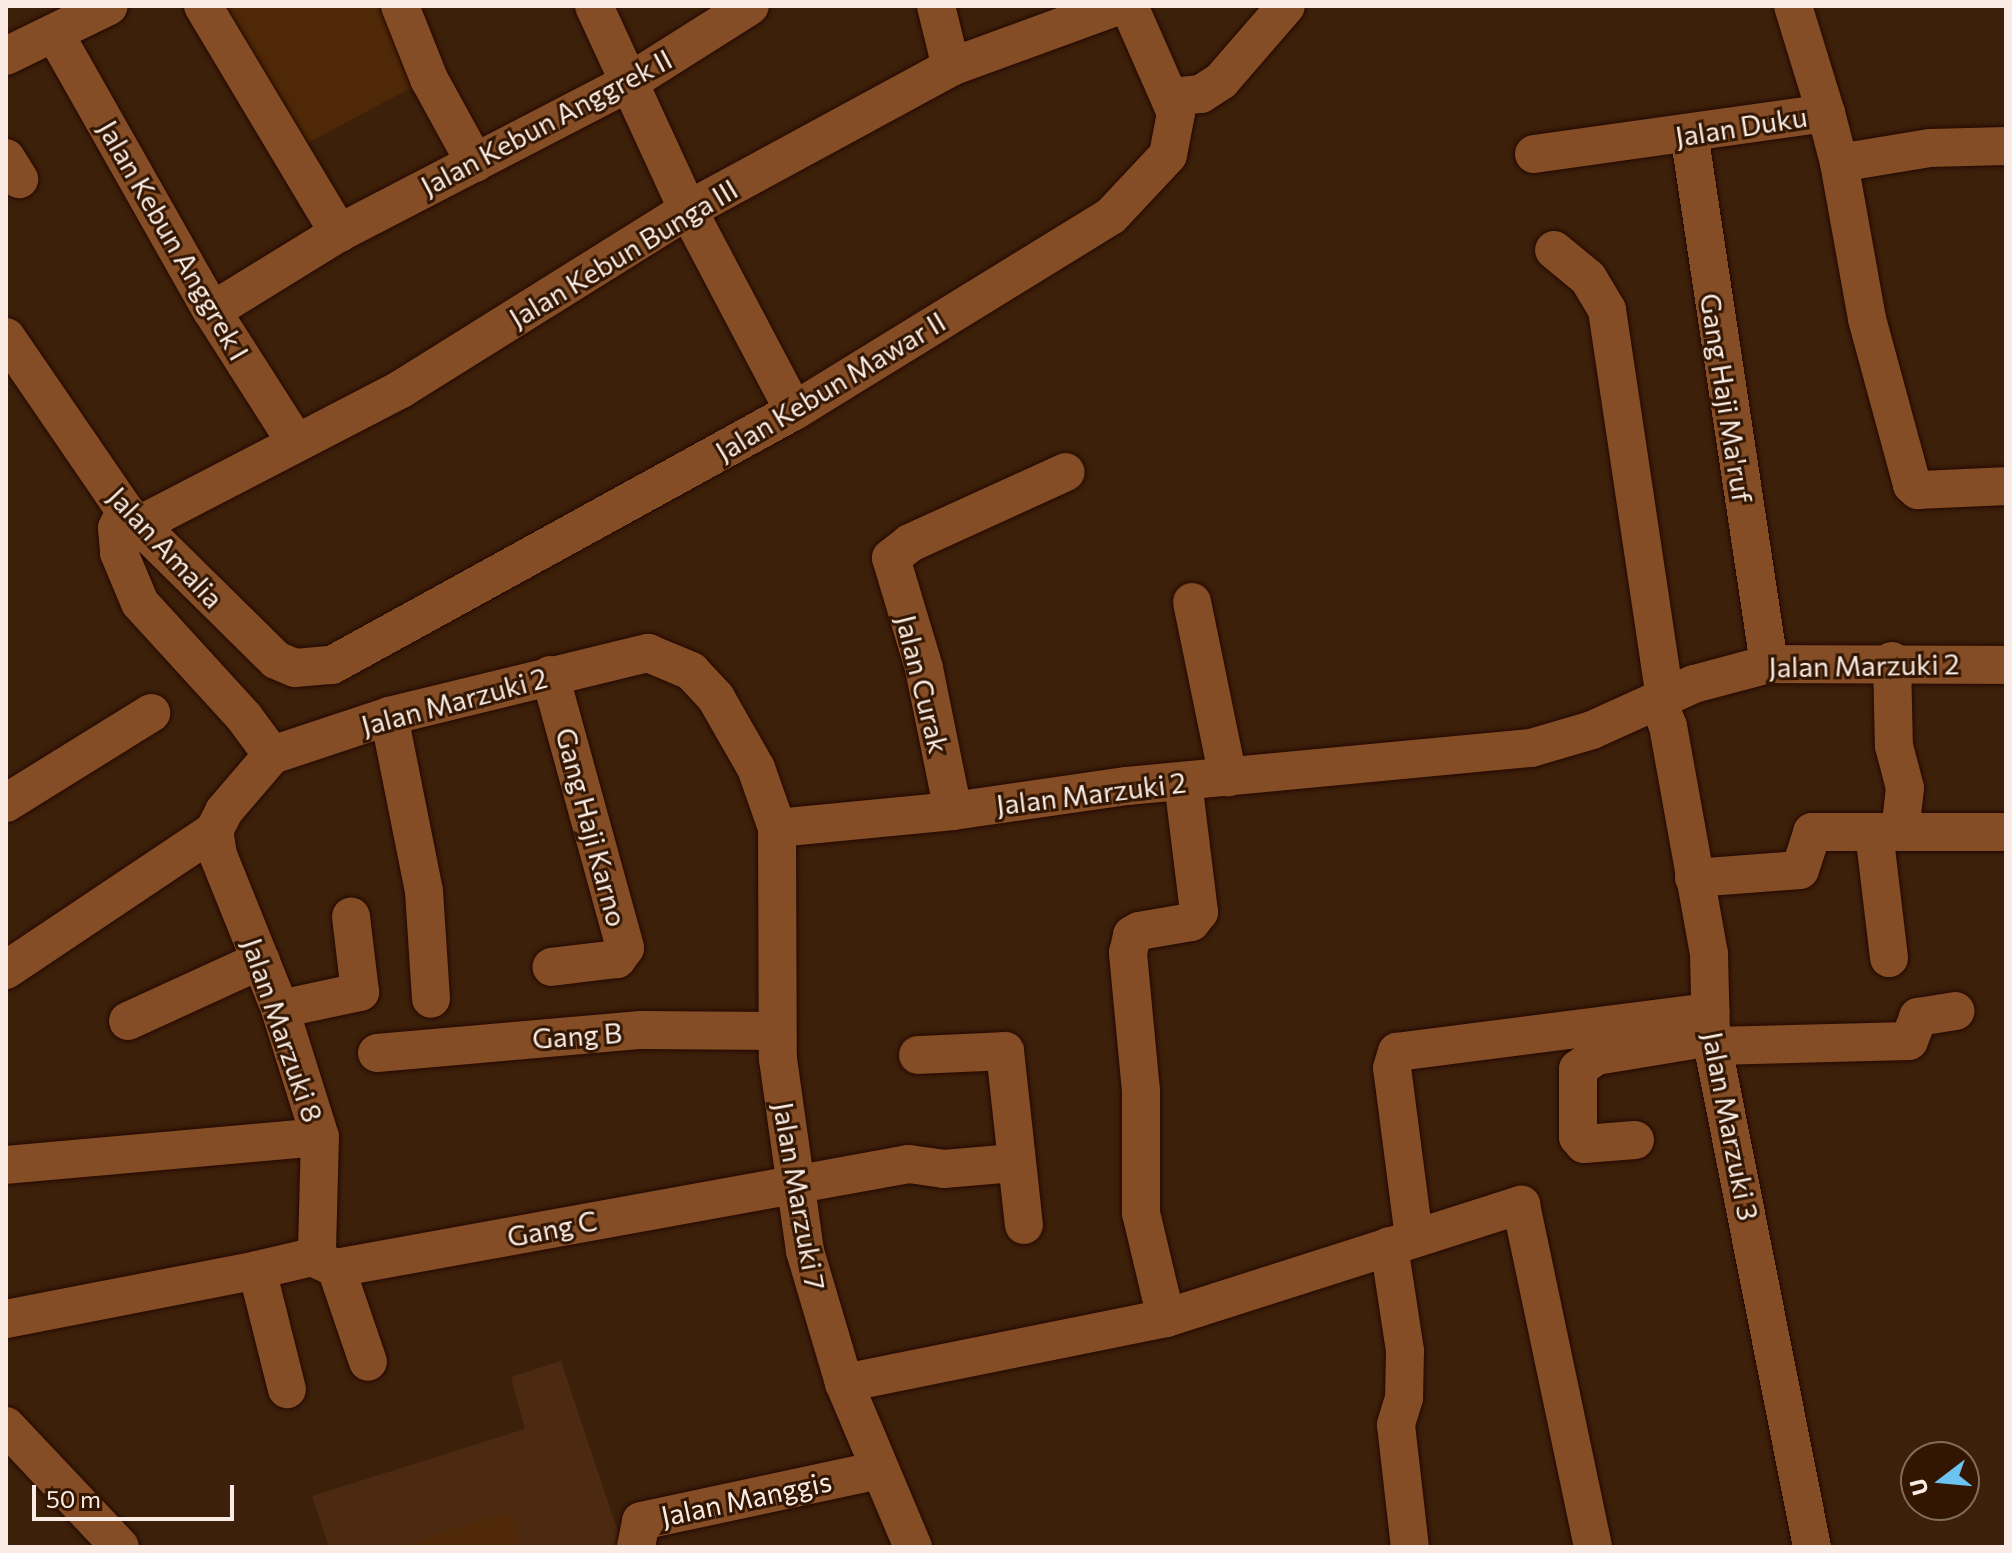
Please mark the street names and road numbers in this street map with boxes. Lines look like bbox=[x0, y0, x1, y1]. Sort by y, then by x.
street label: Jalan Kebun Anggrek II bbox=[415, 42, 677, 202]
street label: Jalan Duku bbox=[1673, 99, 1809, 153]
street label: Jalan Kebun Anggrek I bbox=[92, 114, 256, 366]
street label: Jalan Kebun Bunga III bbox=[503, 172, 743, 334]
street label: Gang Haji Ma'ruf bbox=[1694, 291, 1760, 505]
street label: Jalan Kebun Mawar II bbox=[709, 304, 951, 468]
street label: Jalan Amalia bbox=[101, 479, 231, 615]
street label: Jalan Curak bbox=[890, 611, 956, 757]
street label: Jalan Marzuki 2 bbox=[1768, 647, 1960, 683]
street label: Jalan Marzuki 2 bbox=[357, 660, 551, 742]
street label: Gang Haji Karno bbox=[549, 724, 635, 930]
street label: Jalan Marzuki 2 bbox=[994, 765, 1188, 821]
street label: Jalan Marzuki 8 bbox=[236, 933, 330, 1127]
street label: Gang B bbox=[531, 1015, 623, 1055]
street label: Jalan Marzuki 3 bbox=[1696, 1029, 1766, 1223]
street label: Jalan Marzuki 7 bbox=[767, 1099, 833, 1293]
street label: Gang C bbox=[504, 1203, 600, 1253]
street label: Jalan Manggis bbox=[658, 1464, 834, 1532]

